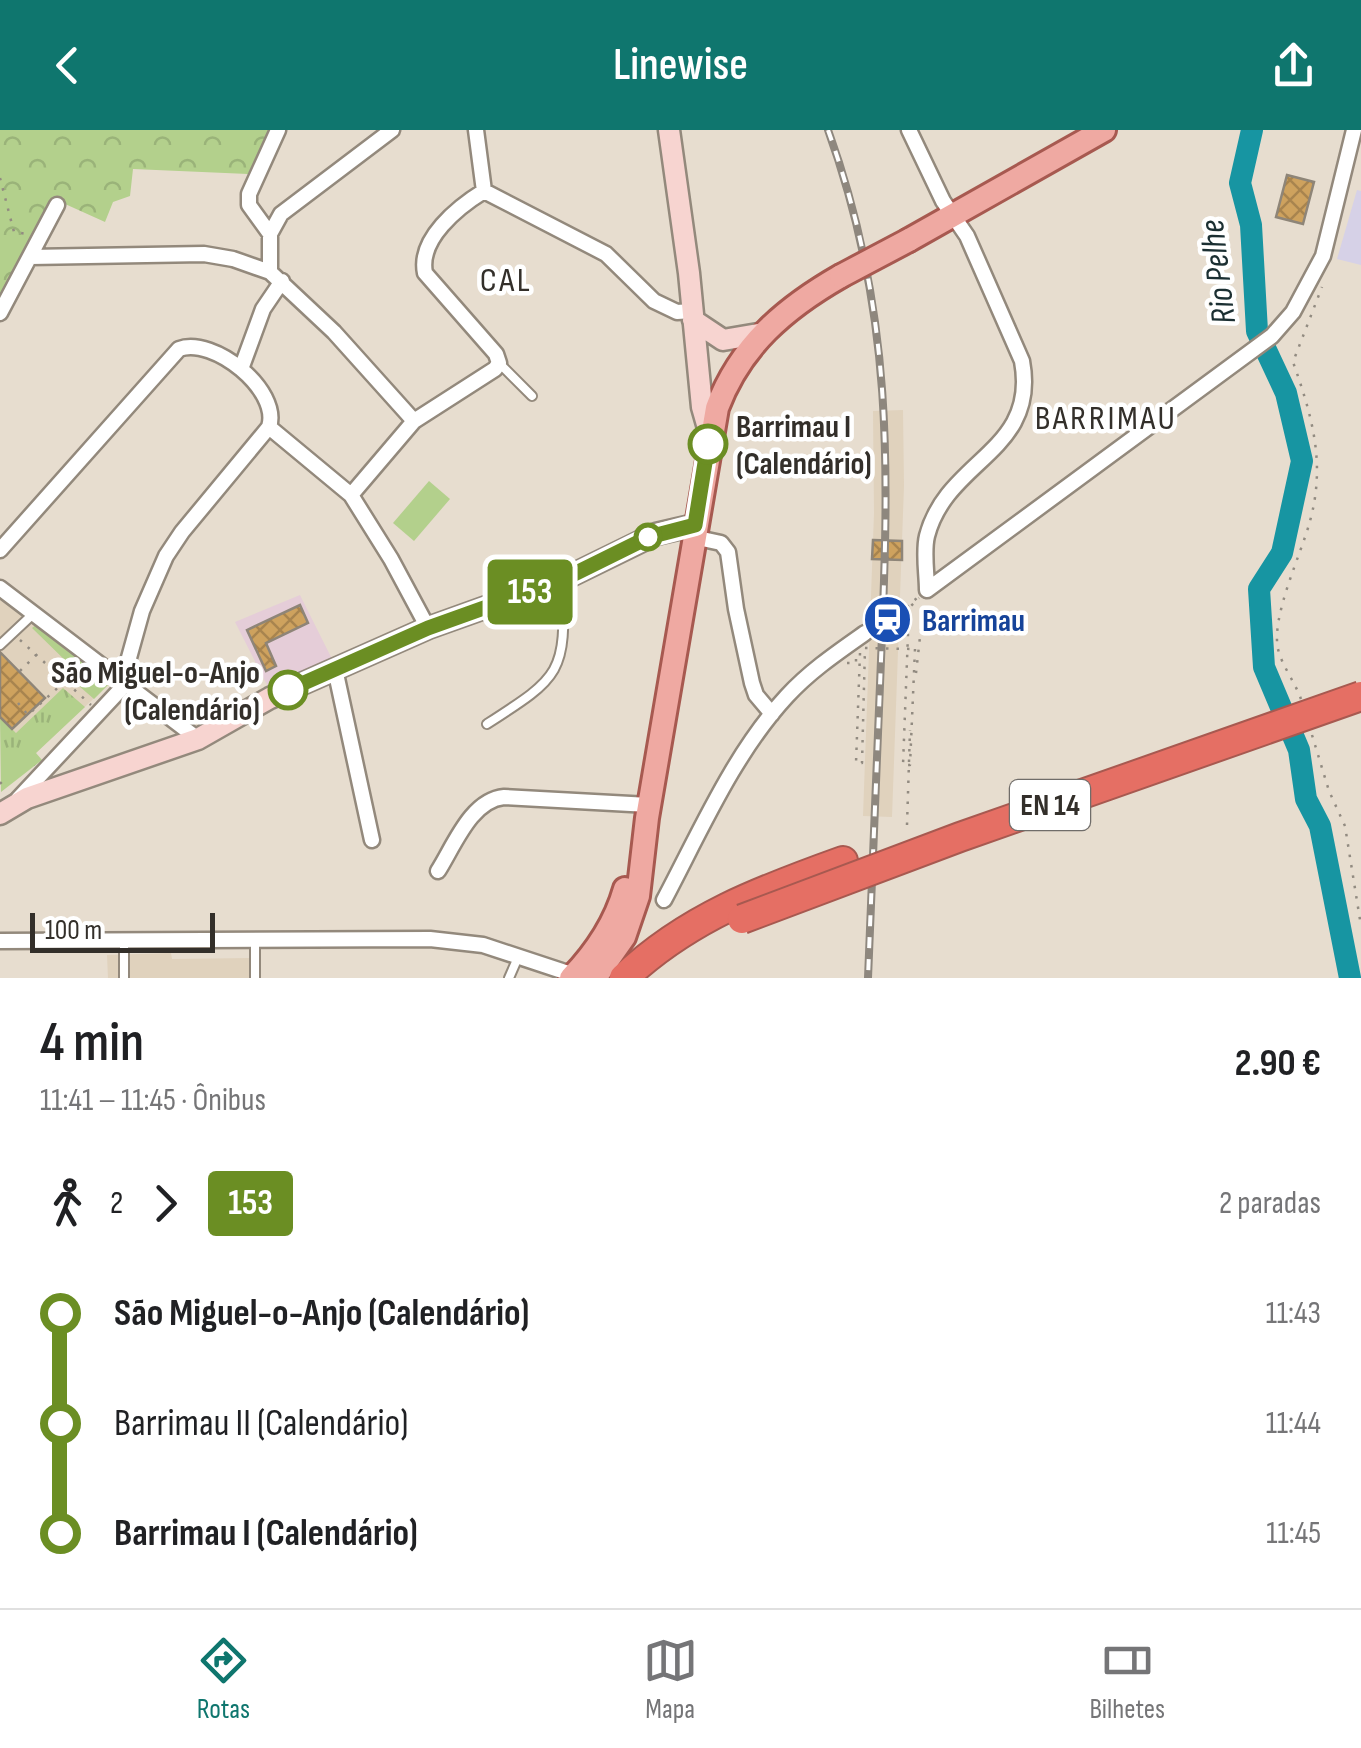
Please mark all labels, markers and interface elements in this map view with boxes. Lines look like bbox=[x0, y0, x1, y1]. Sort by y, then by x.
icon: back bbox=[40, 38, 95, 93]
text: Linewise bbox=[613, 38, 748, 93]
icon: share bbox=[1266, 38, 1321, 93]
water label: Rio Pelhe bbox=[1191, 217, 1246, 326]
district label: CAL bbox=[480, 259, 532, 302]
district label: BARRIMAU bbox=[1035, 397, 1177, 440]
place label: Barrimau I (Calendário) bbox=[736, 408, 872, 484]
marker: Barrimau I (Calendário) bbox=[689, 425, 727, 463]
unlabelled marker bbox=[635, 524, 661, 550]
line badge: 153 bbox=[472, 560, 588, 624]
text: 153 bbox=[508, 571, 552, 614]
station icon: Barrimau bbox=[861, 594, 913, 646]
place label: Barrimau bbox=[922, 602, 1025, 641]
place label: São Miguel-o-Anjo (Calendário) bbox=[51, 654, 260, 730]
marker: São Miguel-o-Anjo (Calendário) bbox=[269, 671, 307, 709]
road number: EN 14 bbox=[1010, 780, 1090, 830]
scale bar bbox=[30, 908, 215, 953]
text: 100 m bbox=[45, 914, 102, 947]
text: 4 min bbox=[40, 1010, 144, 1077]
text: 2.90 € bbox=[1235, 1041, 1321, 1086]
text: 11:41 – 11:45 · Ônibus bbox=[40, 1081, 266, 1120]
icon: walk bbox=[40, 1176, 95, 1231]
icon: forward bbox=[138, 1176, 193, 1231]
text: 153 bbox=[228, 1182, 273, 1225]
text: 2 bbox=[110, 1184, 123, 1223]
text: 2 paradas bbox=[1219, 1184, 1321, 1223]
text: São Miguel-o-Anjo (Calendário) bbox=[114, 1291, 529, 1336]
text: 11:43 bbox=[1266, 1294, 1321, 1333]
text: Barrimau II (Calendário) bbox=[114, 1401, 409, 1446]
text: 11:44 bbox=[1266, 1404, 1321, 1443]
text: Barrimau I (Calendário) bbox=[114, 1511, 418, 1556]
text: 11:45 bbox=[1266, 1514, 1321, 1553]
tab: Rotas bbox=[196, 1633, 251, 1726]
tab: Mapa bbox=[643, 1633, 698, 1726]
tab: Bilhetes bbox=[1089, 1633, 1165, 1726]

